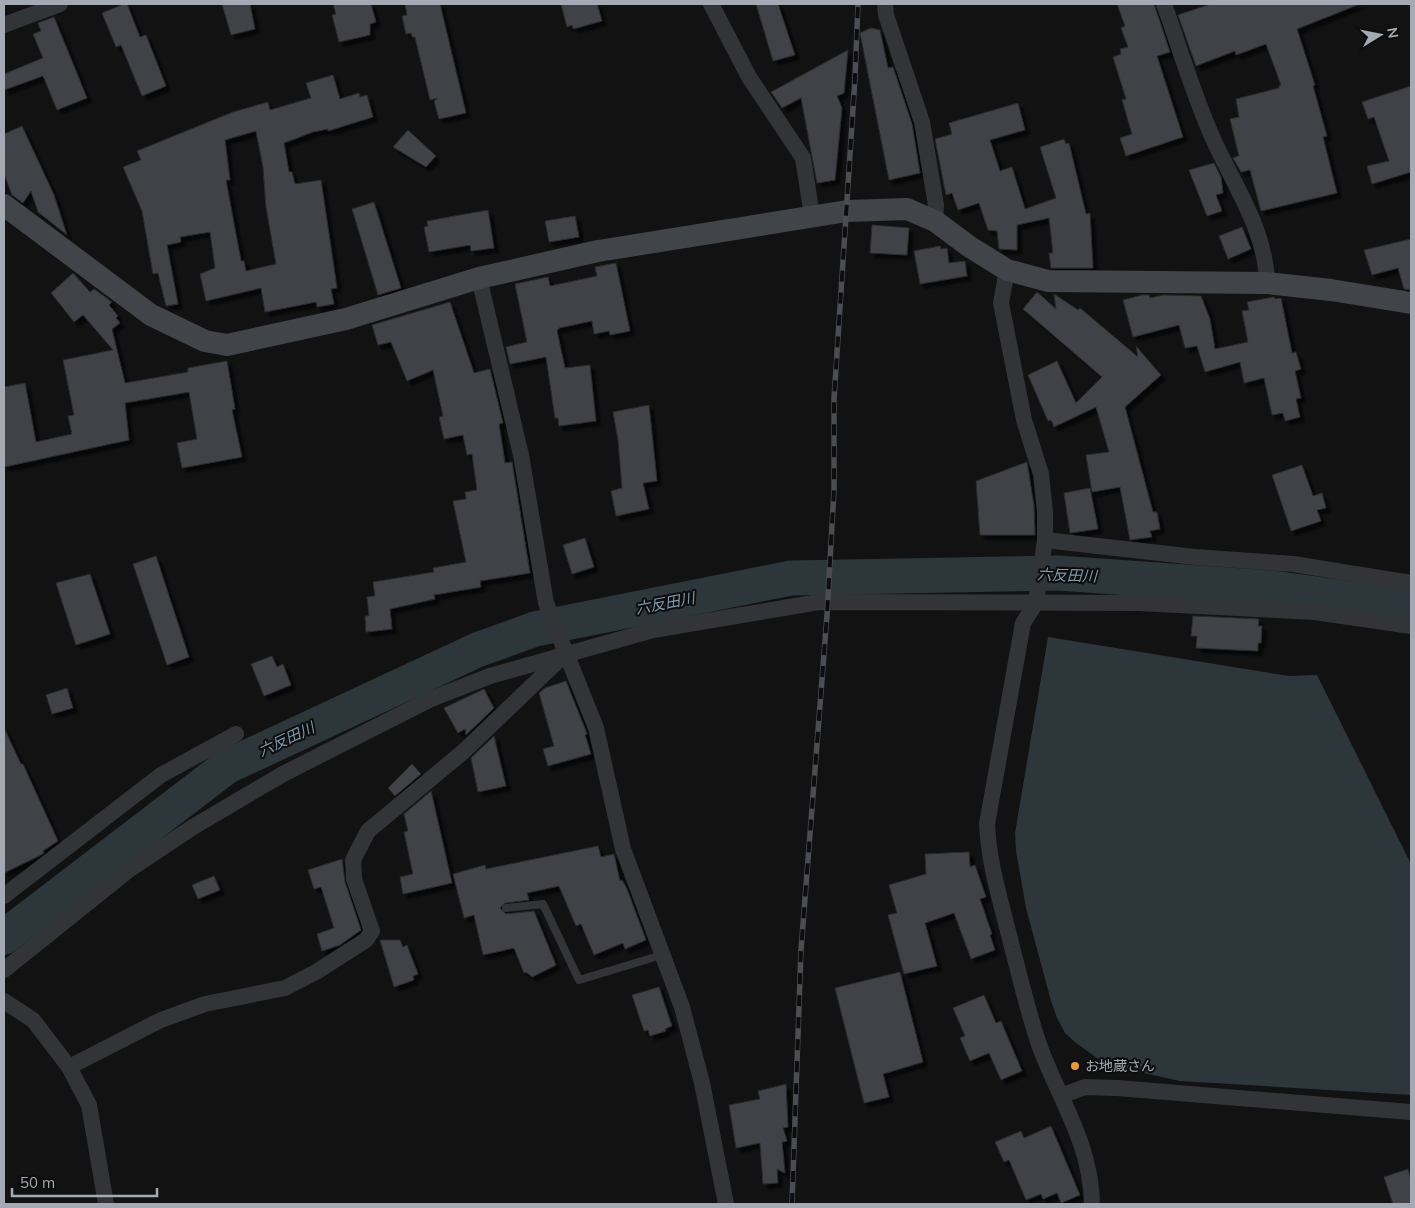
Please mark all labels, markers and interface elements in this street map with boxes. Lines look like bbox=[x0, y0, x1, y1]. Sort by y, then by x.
north arrow bbox=[1355, 10, 1405, 60]
text: N bbox=[1383, 26, 1403, 40]
water label: 六反田川 bbox=[1037, 564, 1099, 586]
water label: 六反田川 bbox=[634, 588, 698, 618]
water label: 六反田川 bbox=[255, 717, 319, 760]
place label: お地蔵さん bbox=[1085, 1057, 1155, 1075]
marker: お地蔵さん bbox=[1069, 1060, 1081, 1072]
scale bar bbox=[12, 1166, 158, 1198]
text: 50 m bbox=[20, 1173, 55, 1192]

